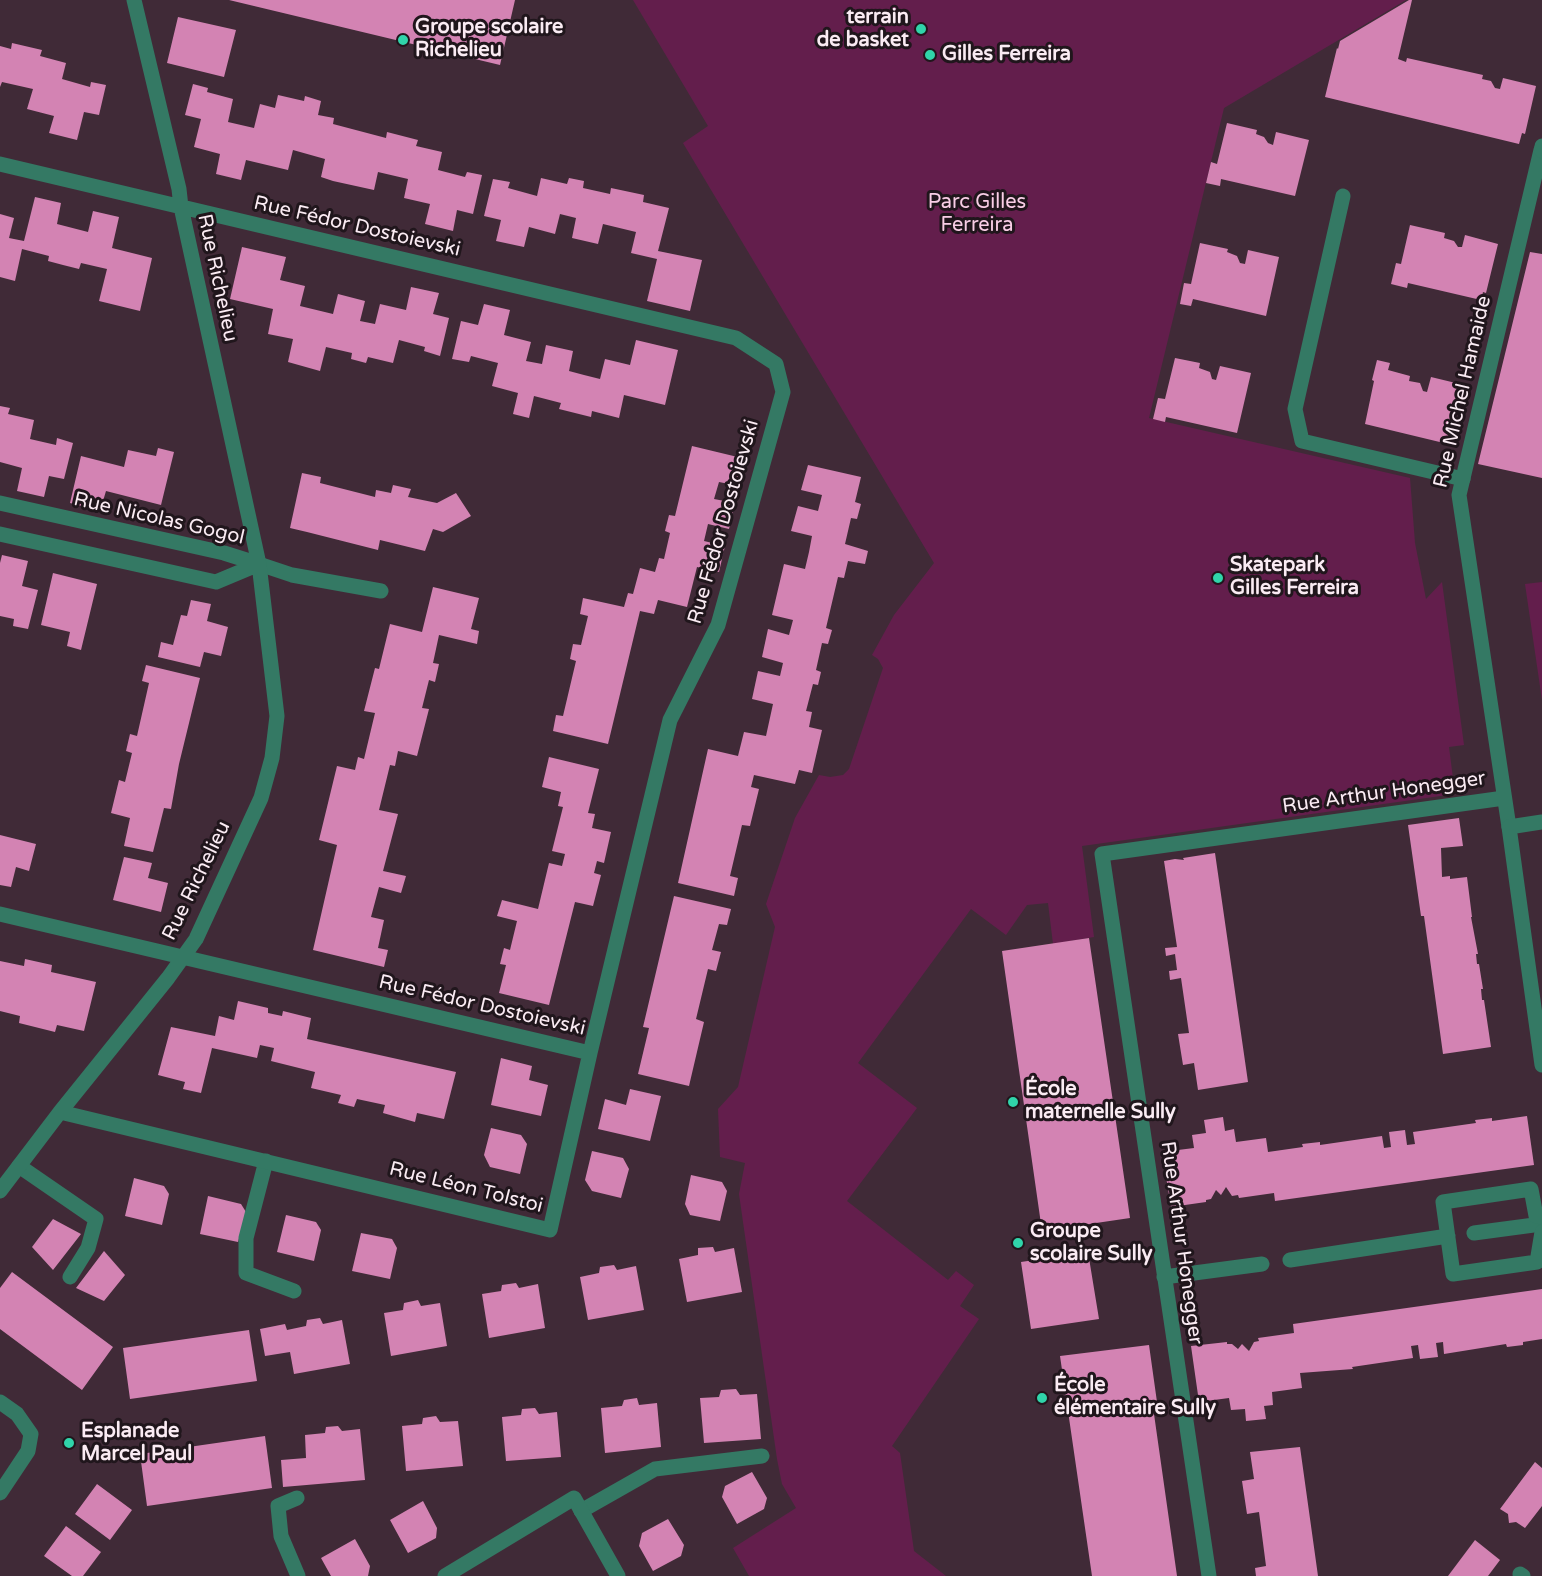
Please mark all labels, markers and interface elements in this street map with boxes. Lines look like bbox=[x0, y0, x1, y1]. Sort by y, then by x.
place label: terrain de basket bbox=[817, 6, 909, 53]
place label: Groupe scolaire Richelieu bbox=[415, 16, 563, 63]
marker: terrain de basket bbox=[914, 22, 928, 36]
marker: Groupe scolaire Richelieu bbox=[396, 33, 410, 47]
place label: Gilles Ferreira bbox=[942, 43, 1071, 67]
marker: Gilles Ferreira bbox=[923, 48, 937, 62]
park label: Parc Gilles Ferreira bbox=[928, 191, 1026, 238]
street label: Rue Fédor Dostoievski bbox=[251, 192, 463, 262]
street label: Rue Richelieu bbox=[192, 212, 242, 344]
street label: Rue Michel Hamaide bbox=[1429, 294, 1497, 490]
street label: Rue Fédor Dostoievski bbox=[683, 417, 765, 627]
street label: Rue Nicolas Gogol bbox=[71, 488, 247, 550]
place label: Skatepark Gilles Ferreira bbox=[1230, 554, 1359, 601]
marker: Skatepark Gilles Ferreira bbox=[1211, 571, 1225, 585]
street label: Rue Arthur Honegger bbox=[1281, 767, 1487, 819]
street label: Rue Richelieu bbox=[158, 817, 236, 945]
street label: Rue Fédor Dostoievski bbox=[376, 971, 588, 1041]
place label: École maternelle Sully bbox=[1025, 1078, 1176, 1125]
marker: École maternelle Sully bbox=[1006, 1095, 1020, 1109]
street label: Rue Arthur Honegger bbox=[1155, 1140, 1207, 1346]
street label: Rue Léon Tolstoi bbox=[387, 1157, 545, 1219]
place label: Groupe scolaire Sully bbox=[1030, 1220, 1152, 1267]
marker: Groupe scolaire Sully bbox=[1011, 1236, 1025, 1250]
place label: École élémentaire Sully bbox=[1054, 1374, 1216, 1421]
marker: École élémentaire Sully bbox=[1035, 1391, 1049, 1405]
place label: Esplanade Marcel Paul bbox=[81, 1420, 192, 1467]
marker: Esplanade Marcel Paul bbox=[62, 1436, 76, 1450]

